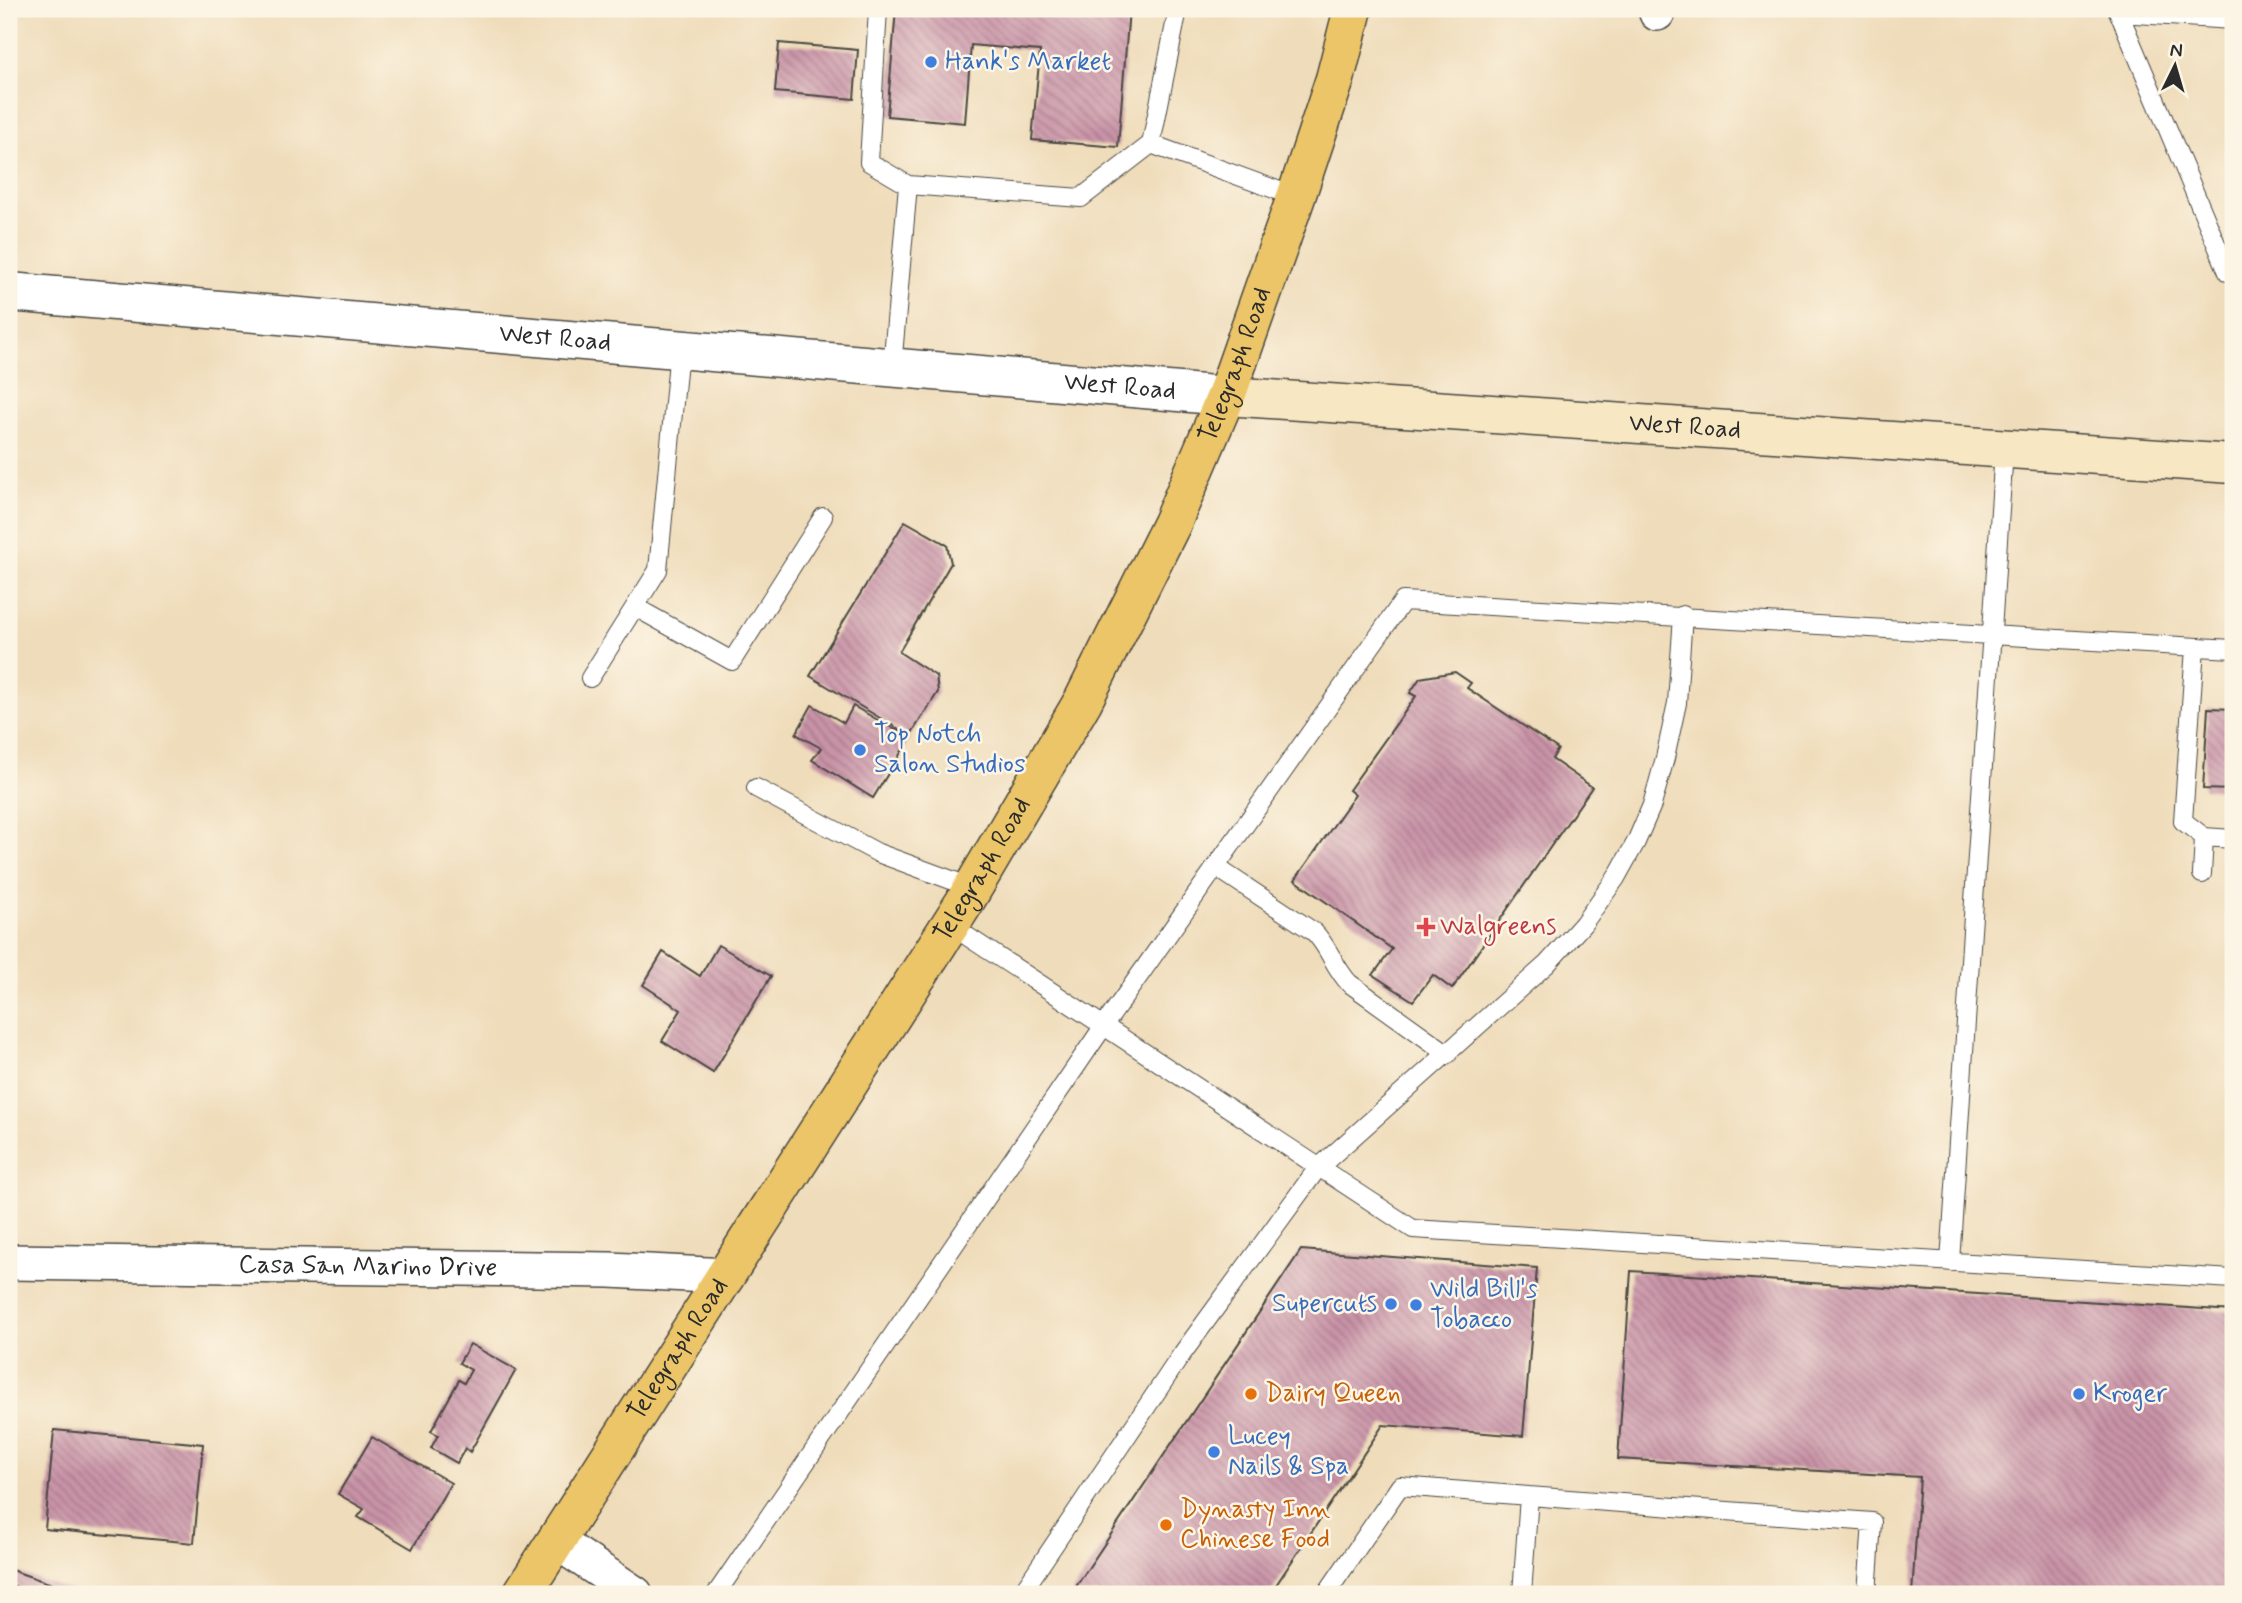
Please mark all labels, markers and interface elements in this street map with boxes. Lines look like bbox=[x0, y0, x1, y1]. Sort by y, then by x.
north arrow bbox=[2140, 32, 2210, 102]
text: N bbox=[2169, 38, 2184, 64]
place label: Hank's Market bbox=[945, 45, 1111, 79]
marker: Hank's Market bbox=[923, 54, 939, 70]
street label: Telegraph Road bbox=[1191, 283, 1280, 448]
street label: West Road bbox=[498, 317, 612, 360]
street label: West Road bbox=[1062, 365, 1177, 409]
street label: West Road bbox=[1628, 406, 1742, 448]
place label: Top Notch Salon Studios bbox=[874, 718, 1026, 782]
marker: Top Notch Salon Studios bbox=[852, 742, 868, 758]
street label: Telegraph Road bbox=[926, 791, 1039, 949]
place label: Walgreens bbox=[1440, 910, 1557, 946]
marker: Walgreens bbox=[1418, 919, 1434, 935]
street label: Casa San Marino Drive bbox=[238, 1248, 498, 1285]
street label: Telegraph Road bbox=[620, 1272, 737, 1428]
place label: Wild Bill's Tobacco bbox=[1430, 1273, 1537, 1337]
place label: Supercuts bbox=[1272, 1287, 1377, 1321]
marker: Supercuts bbox=[1383, 1296, 1399, 1312]
marker: Wild Bill's Tobacco bbox=[1408, 1297, 1424, 1313]
place label: Dairy Queen bbox=[1265, 1377, 1401, 1411]
place label: Kroger bbox=[2093, 1377, 2167, 1411]
marker: Dairy Queen bbox=[1243, 1386, 1259, 1402]
marker: Kroger bbox=[2071, 1386, 2087, 1402]
place label: Lucey Nails & Spa bbox=[1228, 1420, 1349, 1484]
marker: Lucey Nails & Spa bbox=[1206, 1444, 1222, 1460]
place label: Dynasty Inn Chinese Food bbox=[1180, 1493, 1330, 1557]
marker: Dynasty Inn Chinese Food bbox=[1158, 1517, 1174, 1533]

